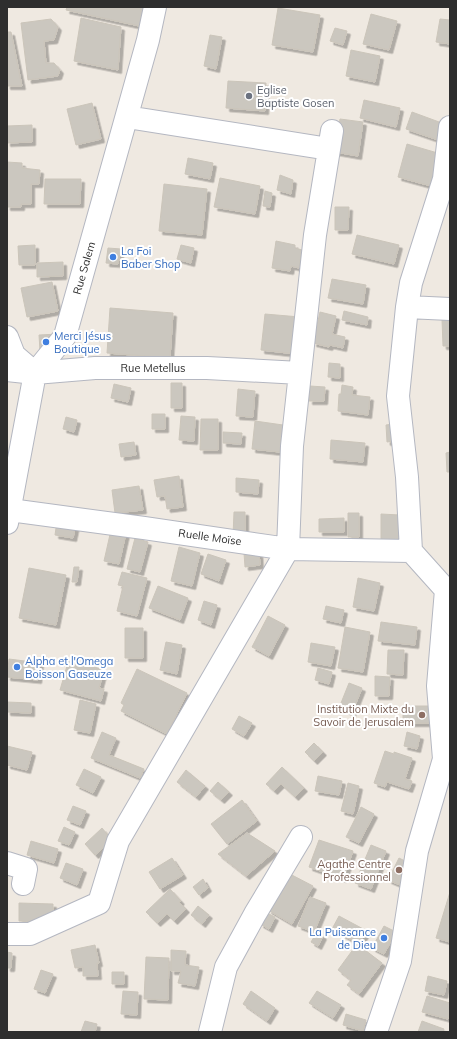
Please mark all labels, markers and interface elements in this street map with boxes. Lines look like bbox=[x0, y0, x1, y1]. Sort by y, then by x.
place label: Eglise Baptiste Gosen bbox=[257, 83, 334, 110]
marker: Eglise Baptiste Gosen bbox=[244, 91, 254, 101]
street label: Rue Salem bbox=[70, 240, 98, 296]
place label: La Foi Baber Shop bbox=[121, 244, 181, 271]
marker: La Foi Baber Shop bbox=[108, 252, 118, 262]
place label: Merci Jésus Boutique bbox=[54, 329, 111, 356]
marker: Merci Jésus Boutique bbox=[41, 337, 51, 347]
street label: Rue Metellus bbox=[120, 361, 186, 375]
street label: Ruelle Moïse bbox=[177, 526, 243, 548]
place label: Alpha et l'Omega Boisson Gaseuze bbox=[25, 654, 113, 681]
marker: Alpha et l'Omega Boisson Gaseuze bbox=[12, 662, 22, 672]
place label: Institution Mixte du Savoir de Jerusalem bbox=[313, 702, 414, 729]
marker: Institution Mixte du Savoir de Jerusalem bbox=[417, 710, 427, 720]
place label: Agathe Centre Professionnel bbox=[317, 857, 391, 884]
marker: Agathe Centre Professionnel bbox=[394, 865, 404, 875]
place label: La Puissance de Dieu bbox=[309, 925, 376, 952]
marker: La Puissance de Dieu bbox=[379, 933, 389, 943]

